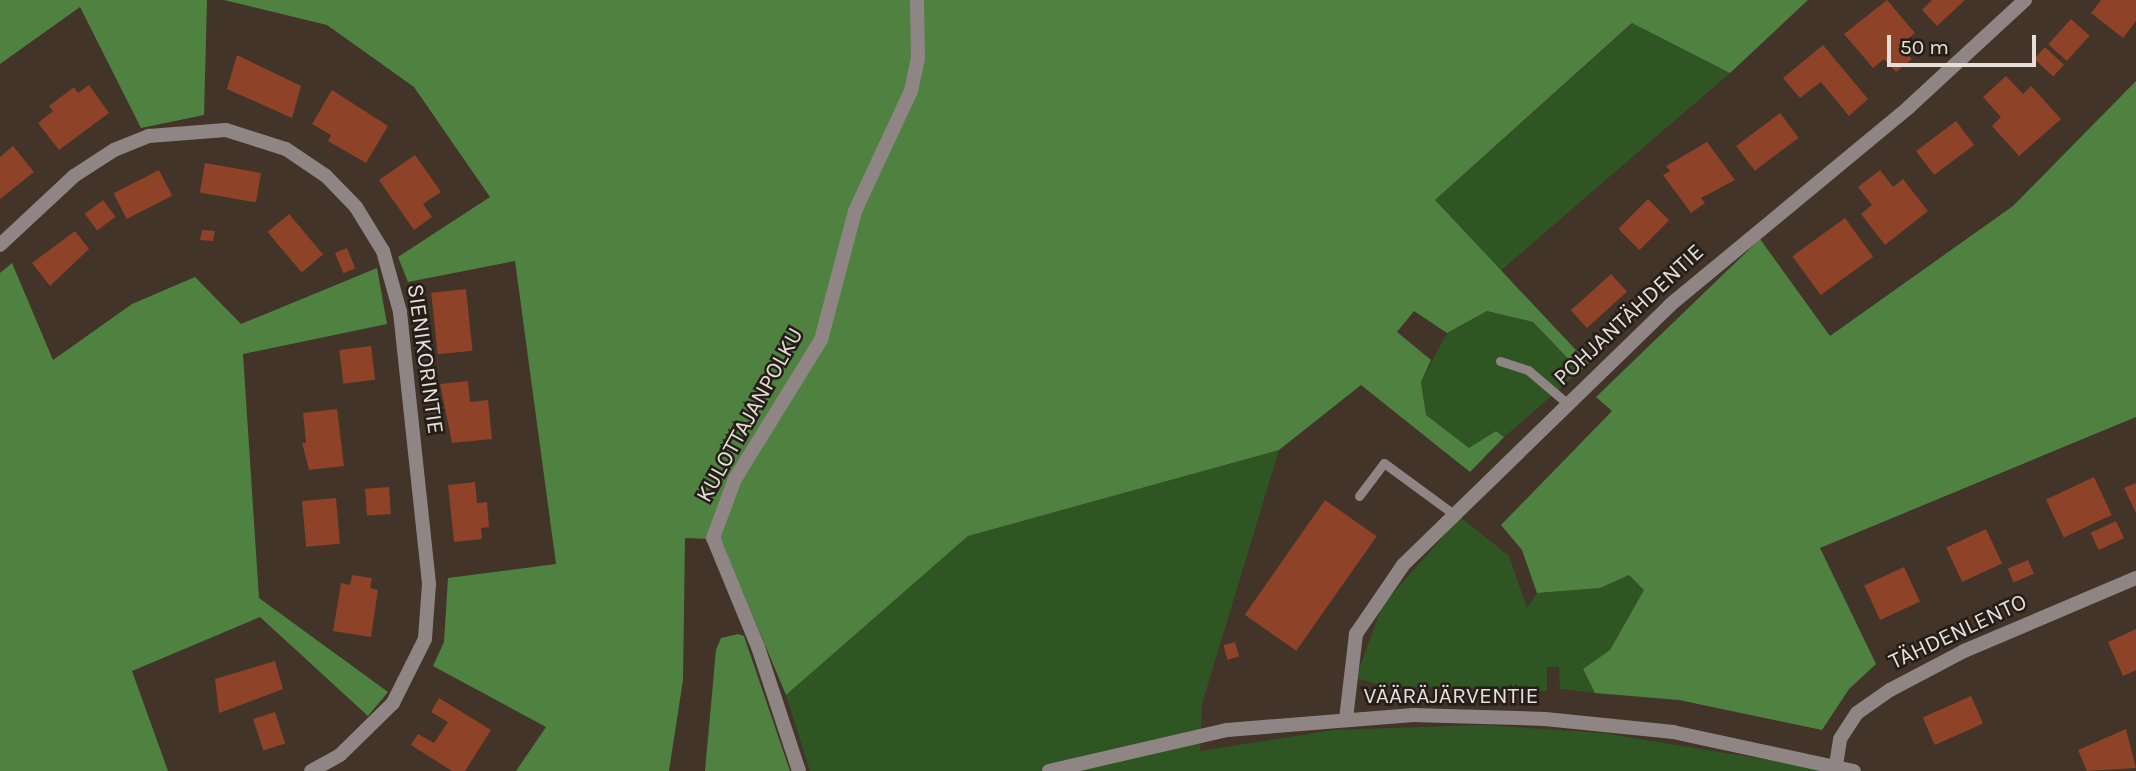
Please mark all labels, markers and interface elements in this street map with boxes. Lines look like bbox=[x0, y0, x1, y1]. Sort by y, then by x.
scale bar bbox=[1891, 21, 2040, 65]
text: 50 m bbox=[1900, 35, 1949, 59]
street label: POHJANTÄHDENTIE bbox=[1548, 238, 1710, 392]
street label: SIENIKORINTIE bbox=[401, 282, 449, 436]
street label: KULOTTAJANPOLKU bbox=[691, 323, 809, 507]
street label: TÄHDENLENTO bbox=[1885, 588, 2031, 676]
street label: VÄÄRÄJÄRVENTIE bbox=[1364, 682, 1538, 710]

